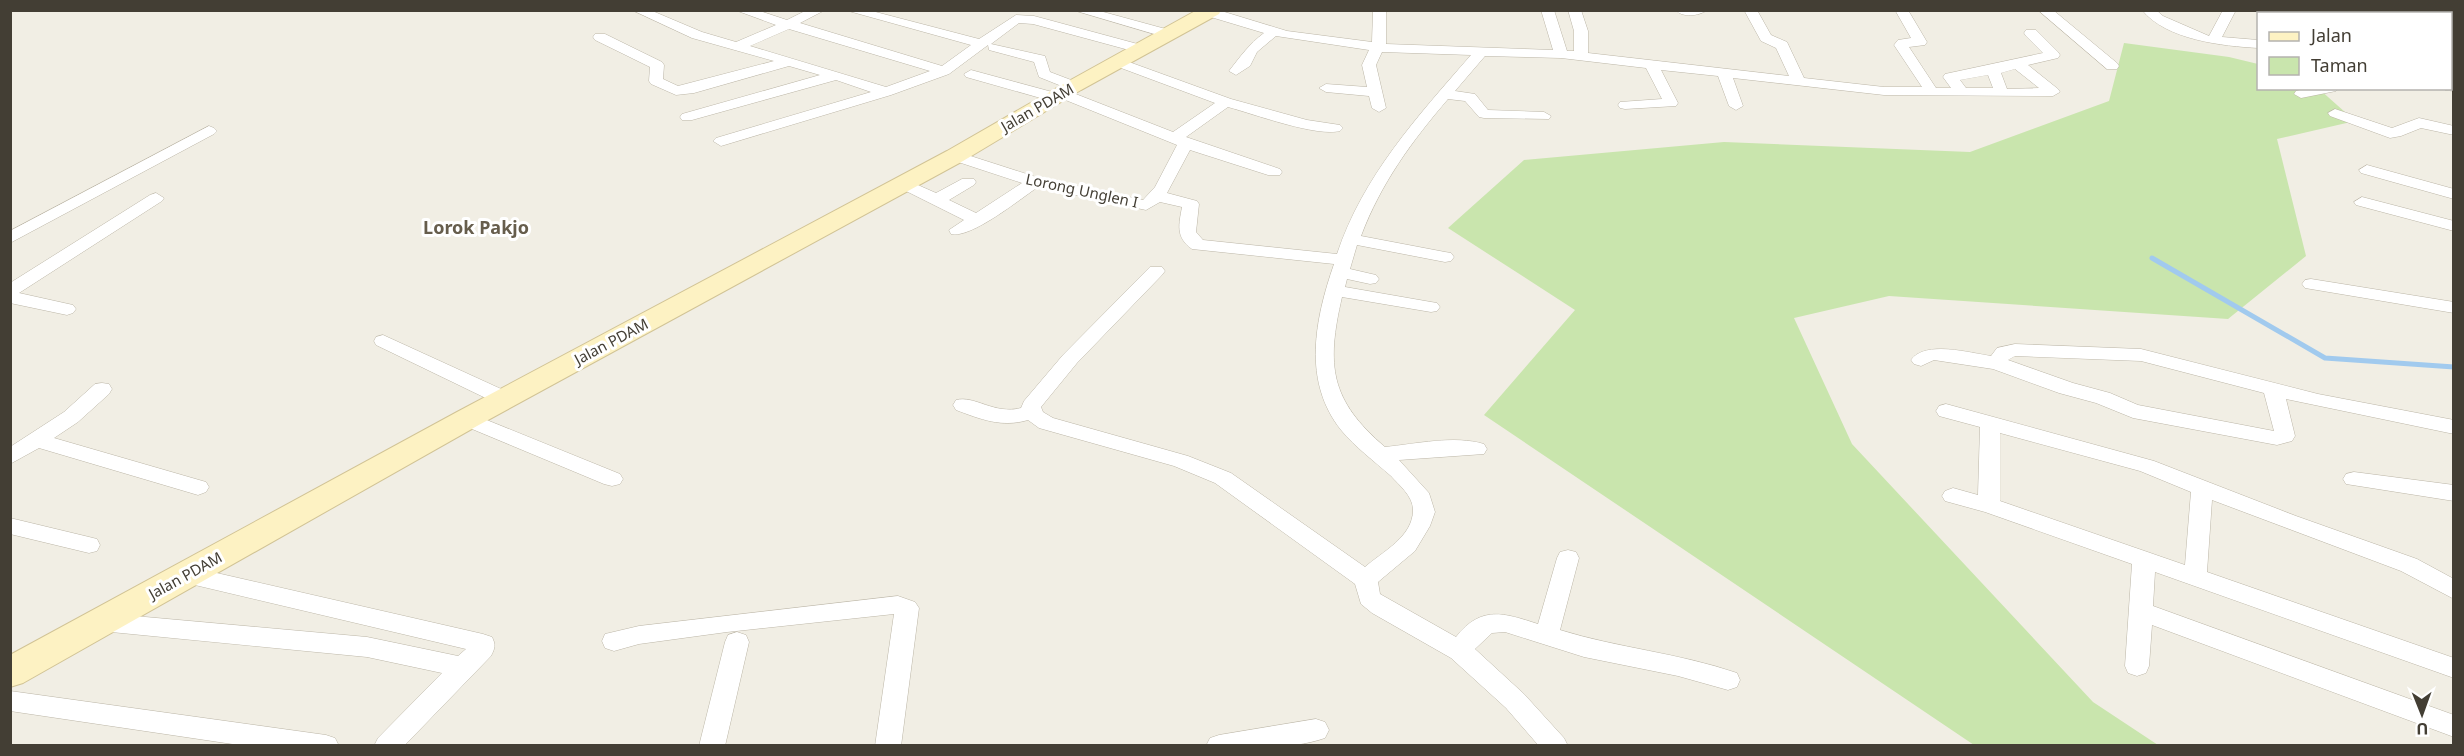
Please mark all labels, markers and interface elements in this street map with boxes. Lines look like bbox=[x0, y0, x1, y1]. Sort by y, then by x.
legend bbox=[2257, 12, 2452, 90]
text: Jalan bbox=[2309, 23, 2352, 47]
text: Taman bbox=[2311, 53, 2368, 77]
street label: Jalan PDAM bbox=[995, 78, 1077, 137]
street label: Lorong Unglen I bbox=[1024, 168, 1140, 212]
district label: Lorok Pakjo bbox=[423, 215, 529, 239]
street label: Jalan PDAM bbox=[569, 313, 651, 370]
street label: Jalan PDAM bbox=[143, 547, 225, 604]
north arrow bbox=[2392, 684, 2452, 744]
text: U bbox=[2416, 718, 2429, 740]

